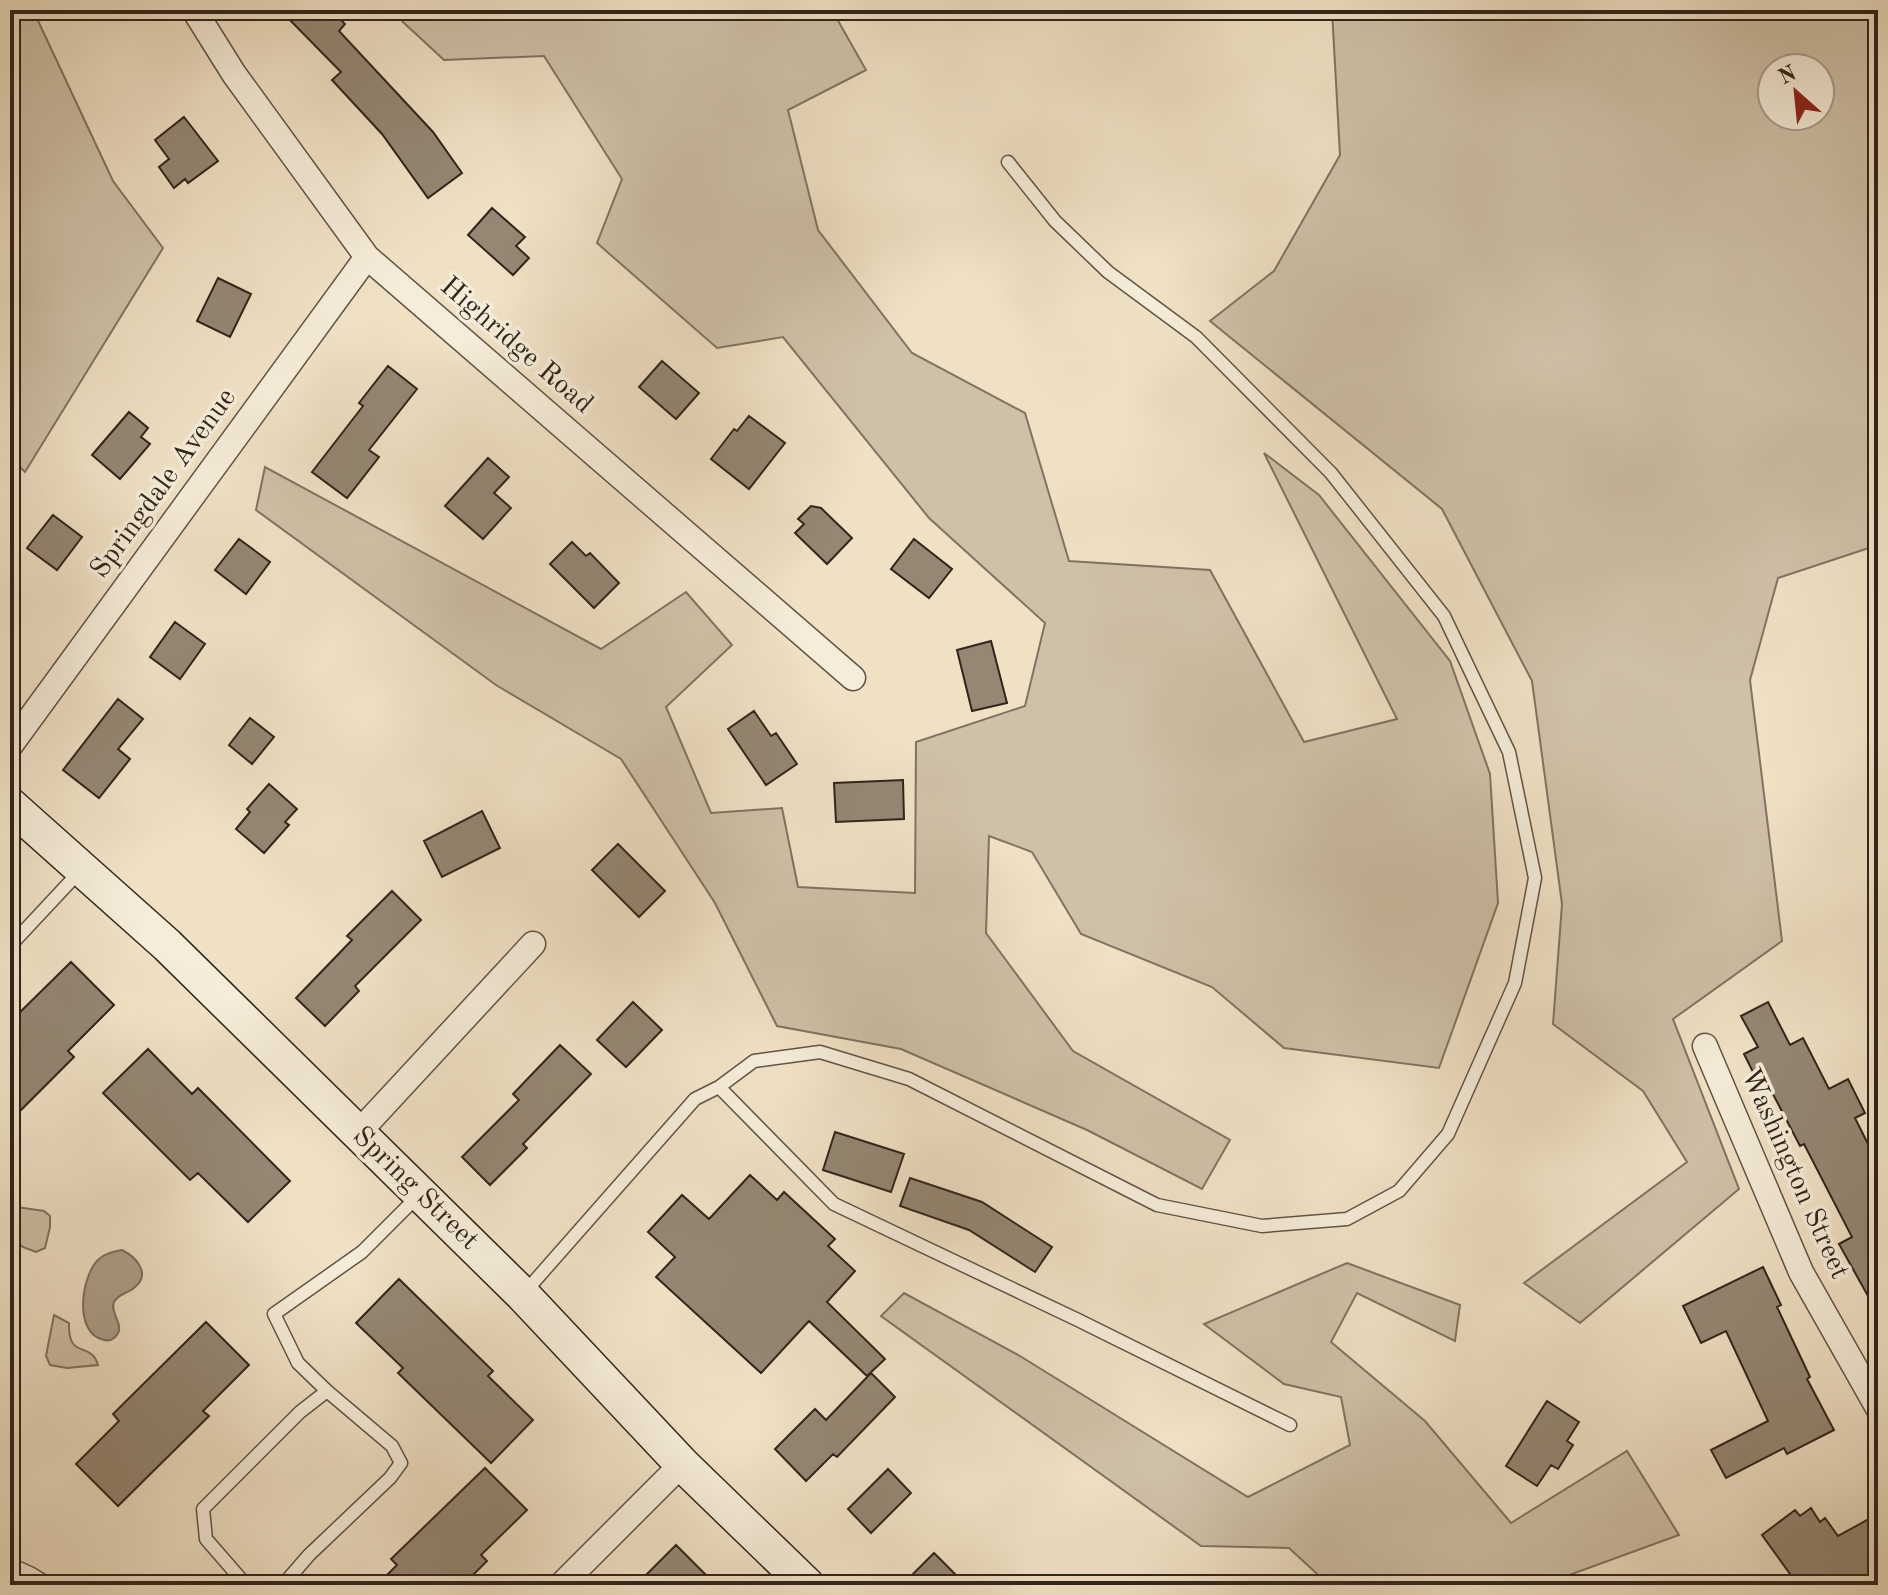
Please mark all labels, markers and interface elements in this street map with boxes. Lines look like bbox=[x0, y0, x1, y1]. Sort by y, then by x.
north arrow bbox=[1756, 52, 1836, 132]
text: N bbox=[1775, 62, 1800, 90]
street label: Highridge Road bbox=[434, 272, 598, 420]
street label: Springdale Avenue bbox=[86, 384, 242, 584]
street label: Washington Street bbox=[1735, 1064, 1853, 1284]
street label: Spring Street bbox=[347, 1122, 483, 1256]

